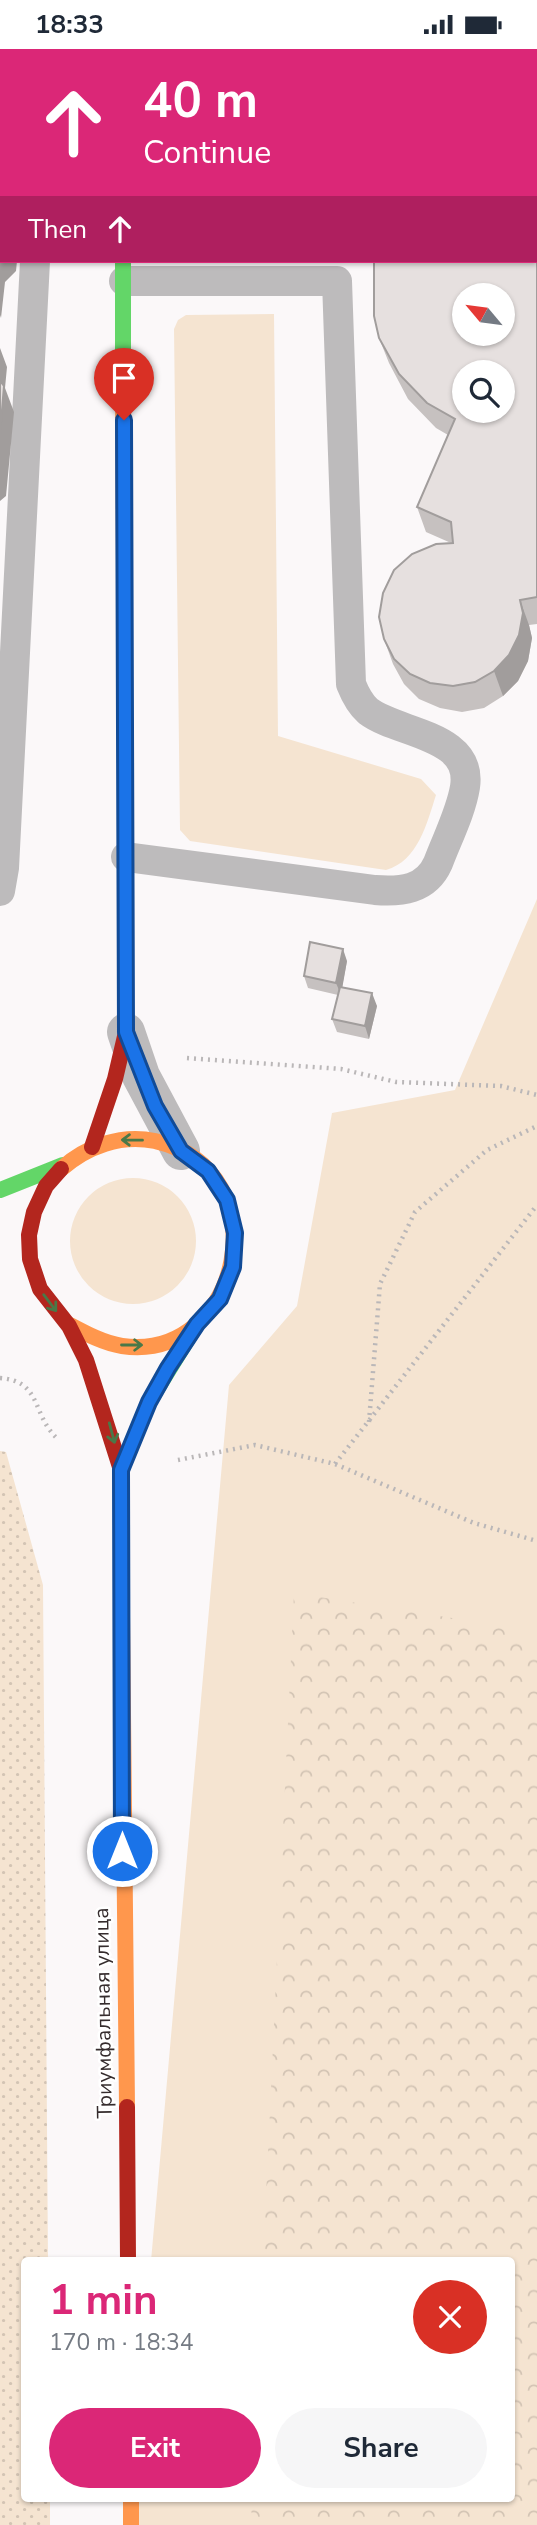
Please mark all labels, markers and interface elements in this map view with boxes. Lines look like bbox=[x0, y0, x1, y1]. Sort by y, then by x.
text: 18:33 bbox=[35, 7, 104, 42]
text: 40 m bbox=[143, 67, 258, 134]
icon: ahead bbox=[28, 77, 119, 168]
text: Continue bbox=[143, 131, 271, 174]
icon: ahead bbox=[101, 210, 139, 248]
text: Then bbox=[28, 212, 87, 247]
north arrow bbox=[452, 283, 514, 347]
map controls bbox=[452, 283, 515, 423]
pin bbox=[94, 348, 154, 420]
icon: arrive bbox=[105, 359, 143, 397]
button: search bbox=[452, 360, 515, 423]
one-way arrow bbox=[121, 1133, 144, 1146]
one-way arrow bbox=[42, 1293, 57, 1312]
one-way arrow bbox=[120, 1338, 143, 1351]
one-way arrow bbox=[106, 1422, 119, 1444]
position arrow bbox=[85, 1814, 159, 1888]
street label: Триумфальная улица bbox=[87, 1907, 119, 2119]
text: 1 min bbox=[49, 2272, 158, 2329]
button: close bbox=[413, 2280, 487, 2354]
text: 170 m · 18:34 bbox=[49, 2327, 194, 2358]
button: Exit bbox=[49, 2408, 261, 2488]
button: Share bbox=[275, 2408, 487, 2488]

